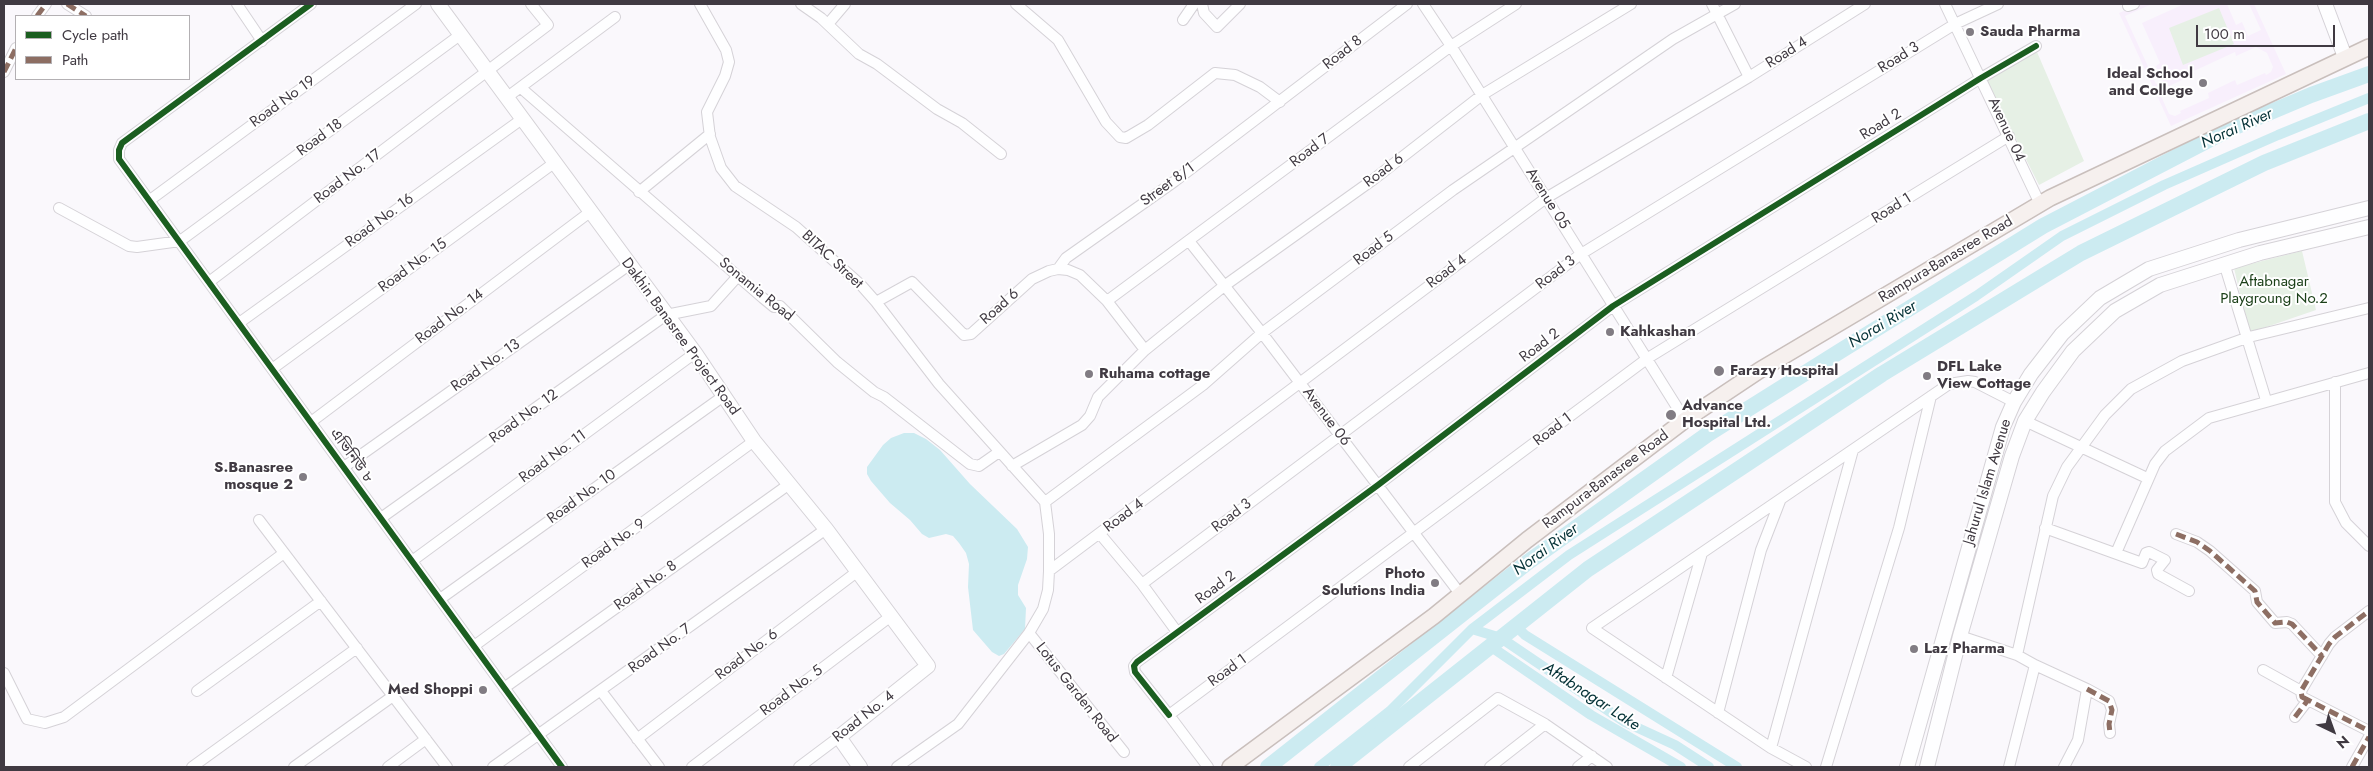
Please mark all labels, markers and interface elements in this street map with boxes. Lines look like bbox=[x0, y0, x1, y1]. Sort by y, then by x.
legend bbox=[15, 15, 190, 80]
scale bar bbox=[2198, 15, 2337, 47]
place label: Sauda Pharma bbox=[1980, 23, 2080, 41]
text: 100 m bbox=[2204, 23, 2245, 45]
text: Cycle path bbox=[62, 24, 129, 46]
marker: Sauda Pharma bbox=[1964, 26, 1976, 38]
street label: Road 8 bbox=[1320, 32, 1366, 74]
street label: Road 4 bbox=[1763, 33, 1811, 73]
street label: Road 3 bbox=[1875, 38, 1923, 78]
text: Path bbox=[62, 49, 88, 71]
place label: Ideal School and College bbox=[2107, 65, 2193, 100]
street label: Road No 19 bbox=[247, 72, 319, 132]
marker: Ideal School and College bbox=[2197, 77, 2209, 89]
street label: Avenue 04 bbox=[1983, 95, 2029, 165]
street label: Road 2 bbox=[1857, 105, 1905, 145]
water label: Norai River bbox=[2198, 105, 2276, 153]
street label: Road 18 bbox=[294, 115, 346, 161]
street label: Road 7 bbox=[1287, 130, 1333, 172]
street label: Road No. 17 bbox=[311, 146, 385, 208]
street label: Road 6 bbox=[1360, 150, 1408, 192]
street label: Street 8/1 bbox=[1137, 159, 1199, 211]
street label: Avenue 05 bbox=[1521, 165, 1573, 233]
street label: Road No. 16 bbox=[342, 190, 418, 252]
street label: Road 1 bbox=[1869, 190, 1915, 228]
street label: Rampura-Banasree Road bbox=[1876, 213, 2016, 307]
street label: BITAC Street bbox=[798, 227, 866, 293]
street label: Road 5 bbox=[1350, 228, 1398, 270]
street label: Road No. 15 bbox=[375, 235, 451, 297]
street label: Road 4 bbox=[1423, 251, 1471, 293]
street label: Road 3 bbox=[1533, 252, 1579, 294]
street label: Sonamia Road bbox=[715, 254, 797, 326]
street label: Dakhin Banasree Project Road bbox=[617, 255, 743, 419]
park label: Aftabnagar Playgroung No.2 bbox=[2220, 273, 2328, 308]
street label: Road 6 bbox=[977, 285, 1023, 329]
street label: Road No. 14 bbox=[412, 286, 488, 348]
water label: Norai River bbox=[1845, 297, 1921, 353]
place label: Kahkashan bbox=[1620, 323, 1696, 341]
street label: Road 2 bbox=[1516, 325, 1564, 367]
marker: Kahkashan bbox=[1604, 326, 1616, 338]
street label: Road No. 13 bbox=[448, 336, 524, 396]
place label: DFL Lake View Cottage bbox=[1937, 358, 2031, 393]
place label: Farazy Hospital bbox=[1730, 362, 1838, 380]
marker: Farazy Hospital bbox=[1712, 364, 1726, 378]
place label: Ruhama cottage bbox=[1099, 365, 1210, 383]
marker: Ruhama cottage bbox=[1083, 368, 1095, 380]
marker: DFL Lake View Cottage bbox=[1921, 370, 1933, 382]
street label: Avenue 06 bbox=[1298, 384, 1354, 450]
street label: Road No. 12 bbox=[486, 386, 562, 448]
place label: Advance Hospital Ltd. bbox=[1682, 397, 1771, 432]
marker: Advance Hospital Ltd. bbox=[1664, 408, 1678, 422]
street label: Road 1 bbox=[1530, 410, 1576, 450]
street label: Jahurul Islam Avenue bbox=[1960, 417, 2016, 547]
street label: এভিনিউ ৮ bbox=[325, 425, 377, 487]
street label: Road No. 11 bbox=[516, 427, 590, 487]
street label: Rampura-Banasree Road bbox=[1539, 427, 1673, 533]
place label: S.Banasree mosque 2 bbox=[214, 459, 293, 494]
street label: Road No. 10 bbox=[544, 466, 620, 528]
marker: S.Banasree mosque 2 bbox=[297, 471, 309, 483]
street label: Road 4 bbox=[1100, 495, 1148, 537]
street label: Road 3 bbox=[1209, 495, 1255, 537]
street label: Road No. 9 bbox=[579, 515, 649, 573]
water label: Norai River bbox=[1510, 520, 1582, 580]
street label: Road No. 8 bbox=[611, 557, 681, 615]
place label: Photo Solutions India bbox=[1321, 565, 1425, 600]
street label: Road 2 bbox=[1192, 567, 1240, 609]
marker: Photo Solutions India bbox=[1429, 577, 1441, 589]
street label: Road No. 7 bbox=[625, 620, 695, 678]
street label: Road No. 6 bbox=[712, 626, 782, 684]
street label: Lotus Garden Road bbox=[1031, 639, 1121, 747]
place label: Laz Pharma bbox=[1924, 640, 2005, 658]
marker: Laz Pharma bbox=[1908, 643, 1920, 655]
street label: Road 1 bbox=[1205, 651, 1251, 691]
water label: Aftabnagar Lake bbox=[1539, 659, 1643, 735]
street label: Road No. 5 bbox=[757, 662, 827, 720]
place label: Med Shoppi bbox=[388, 681, 473, 699]
marker: Med Shoppi bbox=[477, 684, 489, 696]
street label: Road No. 4 bbox=[829, 687, 899, 747]
north arrow bbox=[2308, 706, 2358, 756]
text: N bbox=[2332, 731, 2354, 753]

